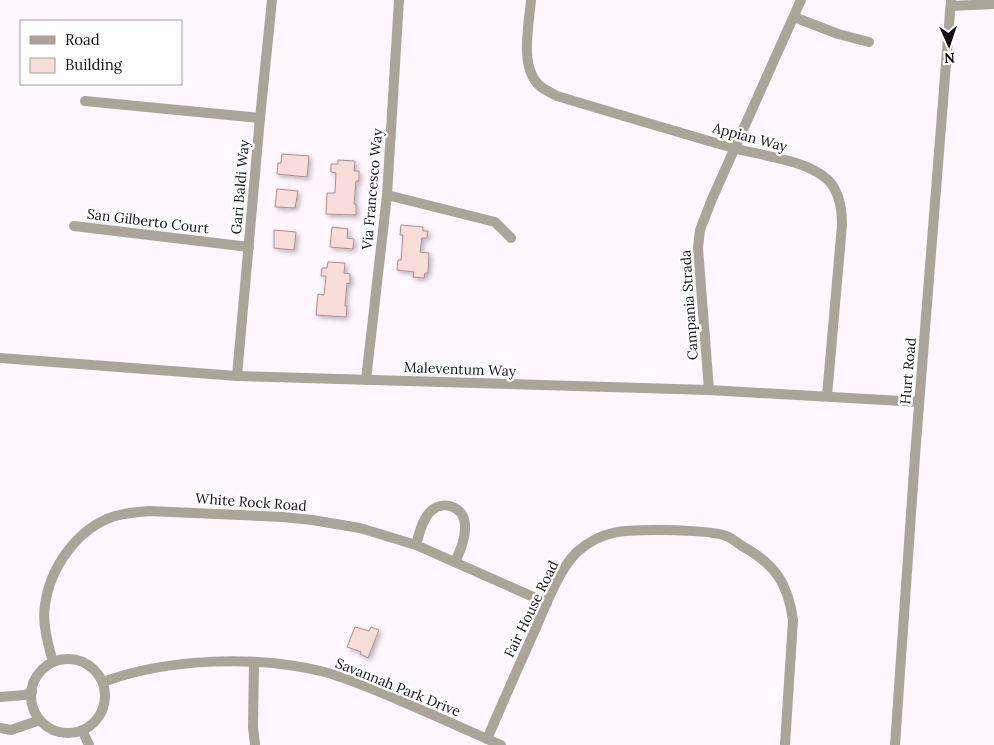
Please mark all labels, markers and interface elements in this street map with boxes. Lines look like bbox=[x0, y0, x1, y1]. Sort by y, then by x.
legend bbox=[20, 20, 182, 85]
north arrow bbox=[924, 20, 974, 70]
text: Road bbox=[65, 30, 100, 49]
text: N bbox=[944, 49, 956, 67]
text: Building bbox=[65, 55, 123, 74]
street label: Appian Way bbox=[710, 118, 790, 156]
street label: Via Francesco Way bbox=[358, 127, 386, 251]
street label: Gari Baldi Way bbox=[227, 138, 253, 235]
street label: San Gilberto Court bbox=[86, 205, 211, 237]
street label: Campania Strada bbox=[676, 249, 702, 361]
street label: Hurt Road bbox=[896, 337, 920, 405]
street label: Maleventum Way bbox=[404, 358, 517, 380]
street label: White Rock Road bbox=[195, 489, 307, 515]
street label: Fair House Road bbox=[500, 558, 562, 660]
street label: Savannah Park Drive bbox=[333, 654, 464, 720]

